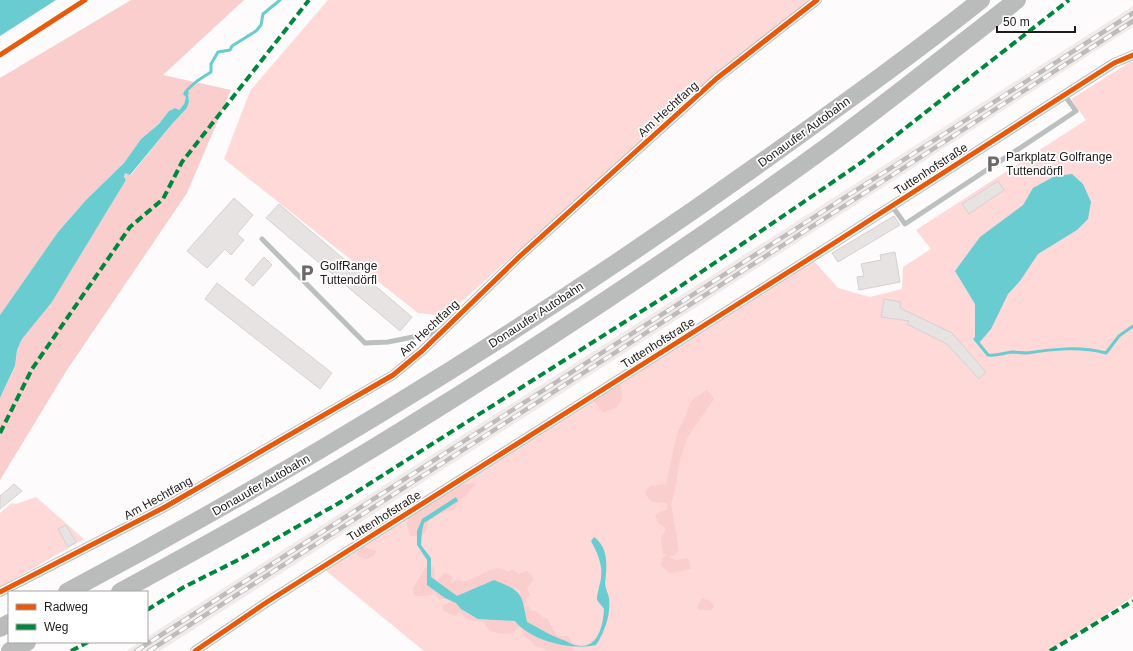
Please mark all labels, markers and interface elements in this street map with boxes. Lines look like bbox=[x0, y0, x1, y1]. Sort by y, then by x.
scale bar bbox=[997, 8, 1075, 34]
text: 50 m bbox=[1003, 15, 1030, 29]
street label: Am Hechtfang bbox=[635, 78, 701, 140]
street label: Donauufer Autobahn bbox=[755, 94, 853, 170]
street label: Tuttenhofstraße bbox=[892, 140, 970, 198]
place label: Parkplatz Golfrange Tuttendörfl bbox=[1006, 150, 1112, 178]
parking icon: Parkplatz Golfrange Tuttendörfl bbox=[983, 154, 1003, 174]
place label: GolfRange Tuttendörfl bbox=[320, 259, 378, 287]
parking icon: GolfRange Tuttendörfl bbox=[297, 263, 317, 283]
street label: Donauufer Autobahn bbox=[486, 279, 586, 351]
street label: Am Hechtfang bbox=[396, 297, 462, 359]
street label: Tuttenhofstraße bbox=[619, 315, 698, 371]
street label: Donauufer Autobahn bbox=[210, 451, 312, 519]
street label: Am Hechtfang bbox=[121, 473, 195, 523]
street label: Tuttenhofstraße bbox=[345, 488, 424, 544]
legend bbox=[8, 591, 148, 643]
text: Radweg bbox=[44, 600, 88, 614]
text: Weg bbox=[44, 620, 68, 634]

